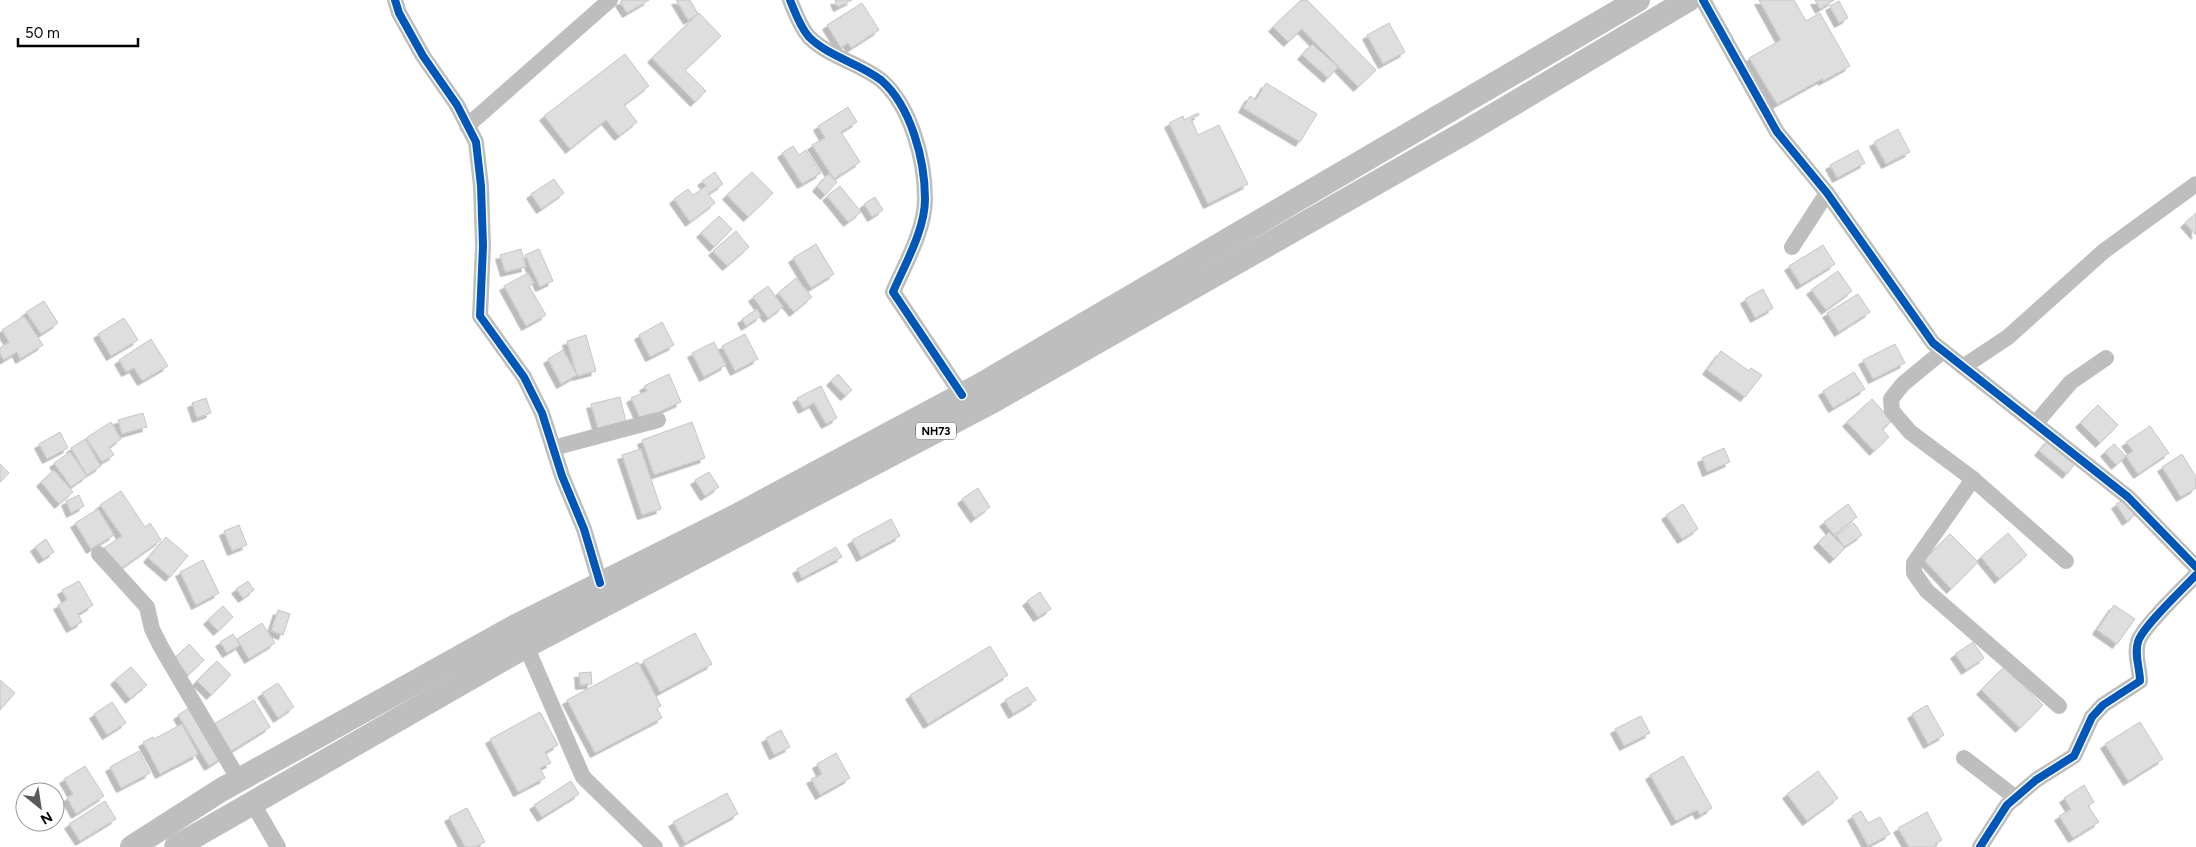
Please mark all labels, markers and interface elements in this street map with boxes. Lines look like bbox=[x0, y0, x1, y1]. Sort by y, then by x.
scale bar bbox=[18, 15, 138, 47]
text: 50 m bbox=[25, 24, 60, 42]
road number: NH73 bbox=[916, 422, 956, 440]
north arrow bbox=[15, 782, 65, 832]
text: N bbox=[37, 808, 55, 828]

